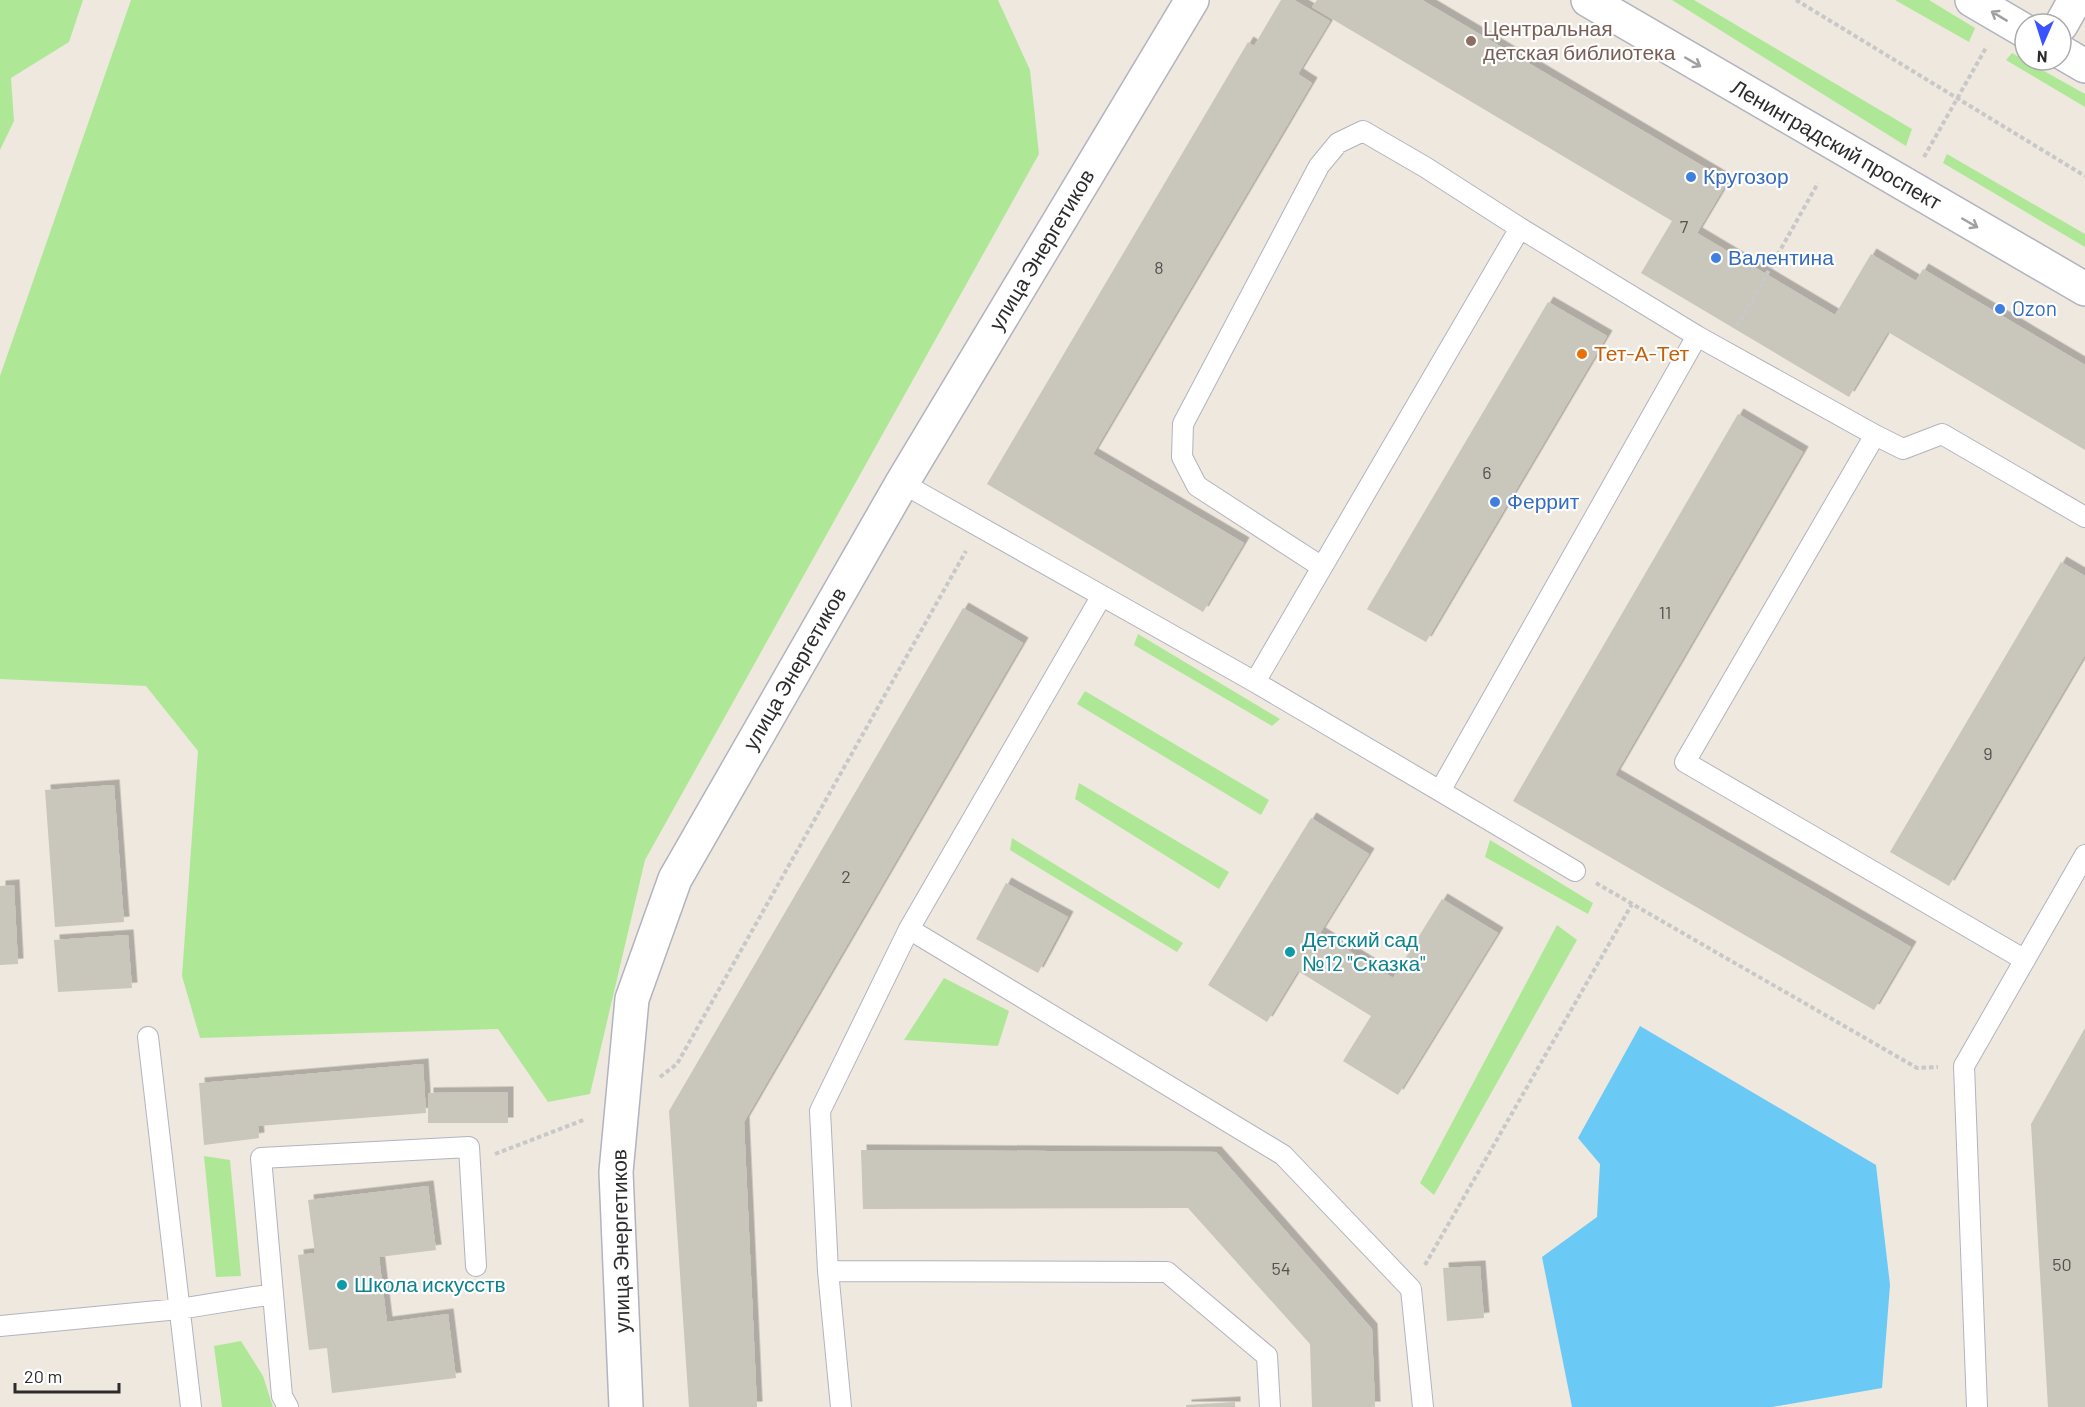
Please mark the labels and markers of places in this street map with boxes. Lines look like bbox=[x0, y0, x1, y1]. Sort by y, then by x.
place label: Центральная детская библиотека bbox=[1483, 15, 1676, 64]
marker: Центральная детская библиотека bbox=[1464, 34, 1478, 48]
place label: Кругозор bbox=[1703, 163, 1789, 188]
marker: Кругозор bbox=[1684, 170, 1698, 184]
place label: Валентина bbox=[1728, 244, 1834, 269]
marker: Валентина bbox=[1709, 251, 1723, 265]
place label: Ozon bbox=[2012, 295, 2057, 320]
marker: Ozon bbox=[1993, 302, 2007, 316]
place label: Тет-А-Тет bbox=[1594, 340, 1689, 365]
marker: Тет-А-Тет bbox=[1575, 347, 1589, 361]
place label: Феррит bbox=[1507, 488, 1580, 513]
marker: Феррит bbox=[1488, 495, 1502, 509]
place label: Детский сад №12 "Сказка" bbox=[1302, 926, 1426, 975]
marker: Детский сад №12 "Сказка" bbox=[1283, 945, 1297, 959]
place label: Школа искусств bbox=[354, 1271, 506, 1296]
marker: Школа искусств bbox=[335, 1278, 349, 1292]

